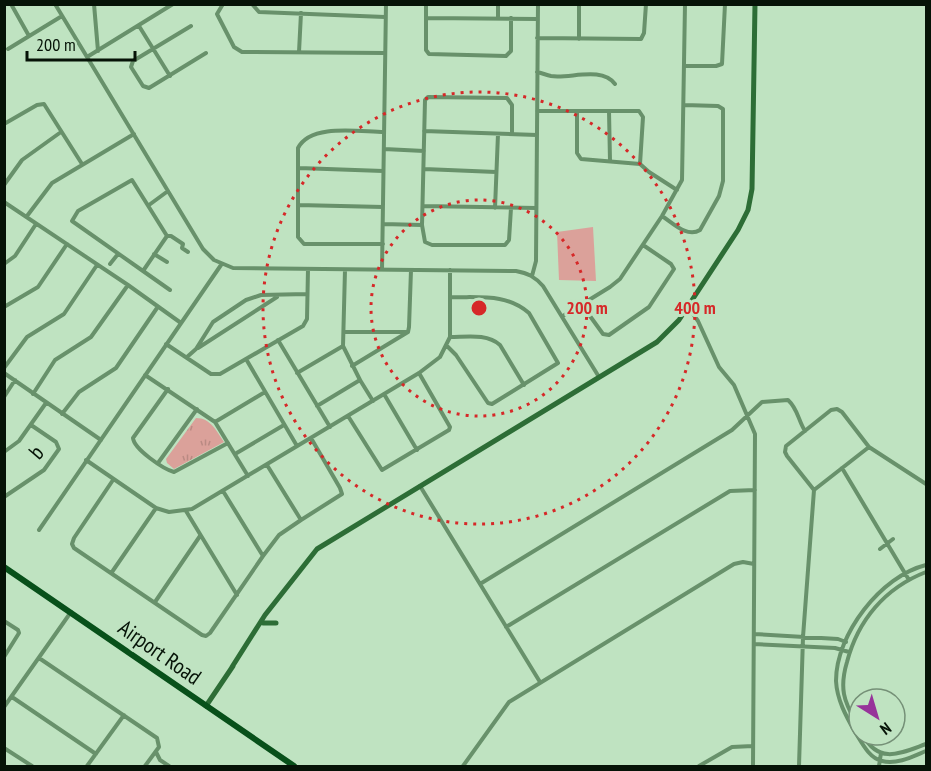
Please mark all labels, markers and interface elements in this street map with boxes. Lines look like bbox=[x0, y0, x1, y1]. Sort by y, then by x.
scale bar bbox=[27, 24, 135, 62]
text: 200 m bbox=[36, 33, 76, 56]
text: 200 m bbox=[566, 296, 608, 319]
text: 400 m bbox=[674, 296, 716, 319]
centre of rings bbox=[469, 298, 489, 318]
street label: b bbox=[22, 439, 50, 465]
street label: Airport Road bbox=[113, 613, 207, 691]
north arrow bbox=[847, 687, 907, 747]
text: N bbox=[877, 718, 895, 740]

